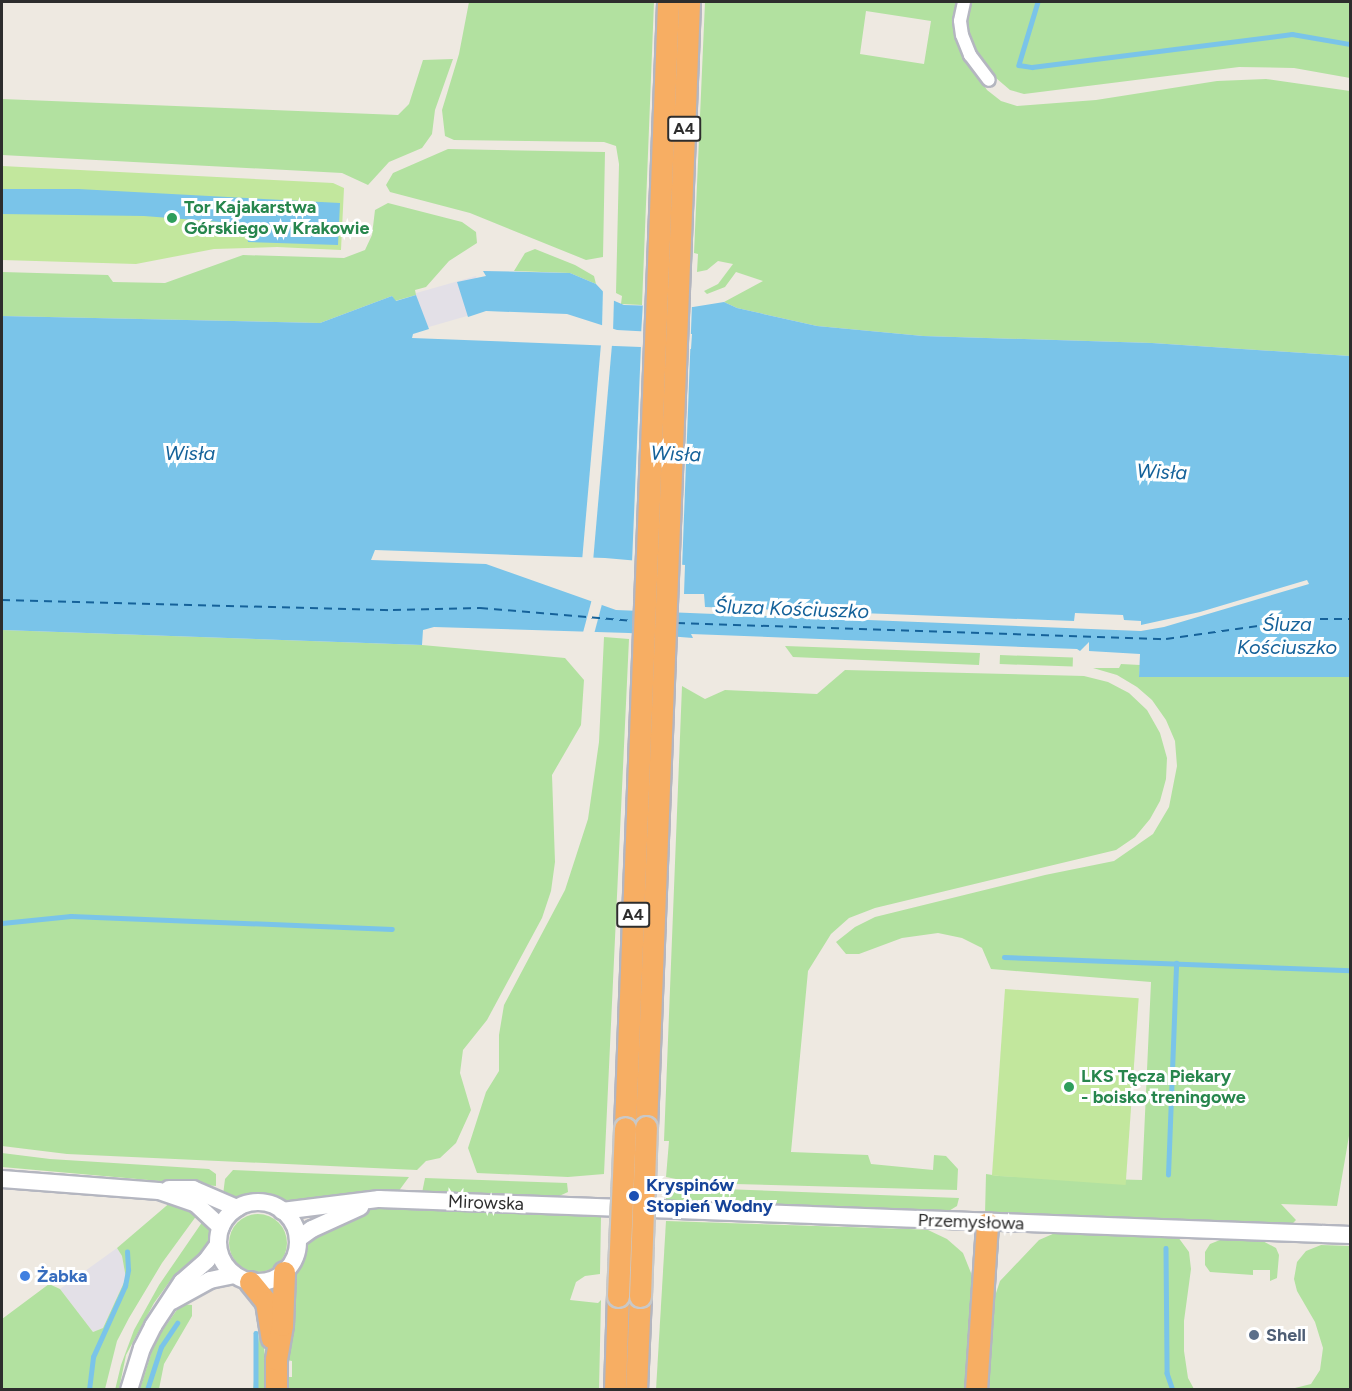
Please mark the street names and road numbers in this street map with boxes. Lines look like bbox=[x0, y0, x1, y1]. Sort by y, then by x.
road number: A4 bbox=[666, 116, 702, 142]
road number: A4 bbox=[615, 902, 651, 928]
street label: Mirowska bbox=[448, 1191, 524, 1215]
street label: Przemysłowa bbox=[917, 1209, 1025, 1235]

